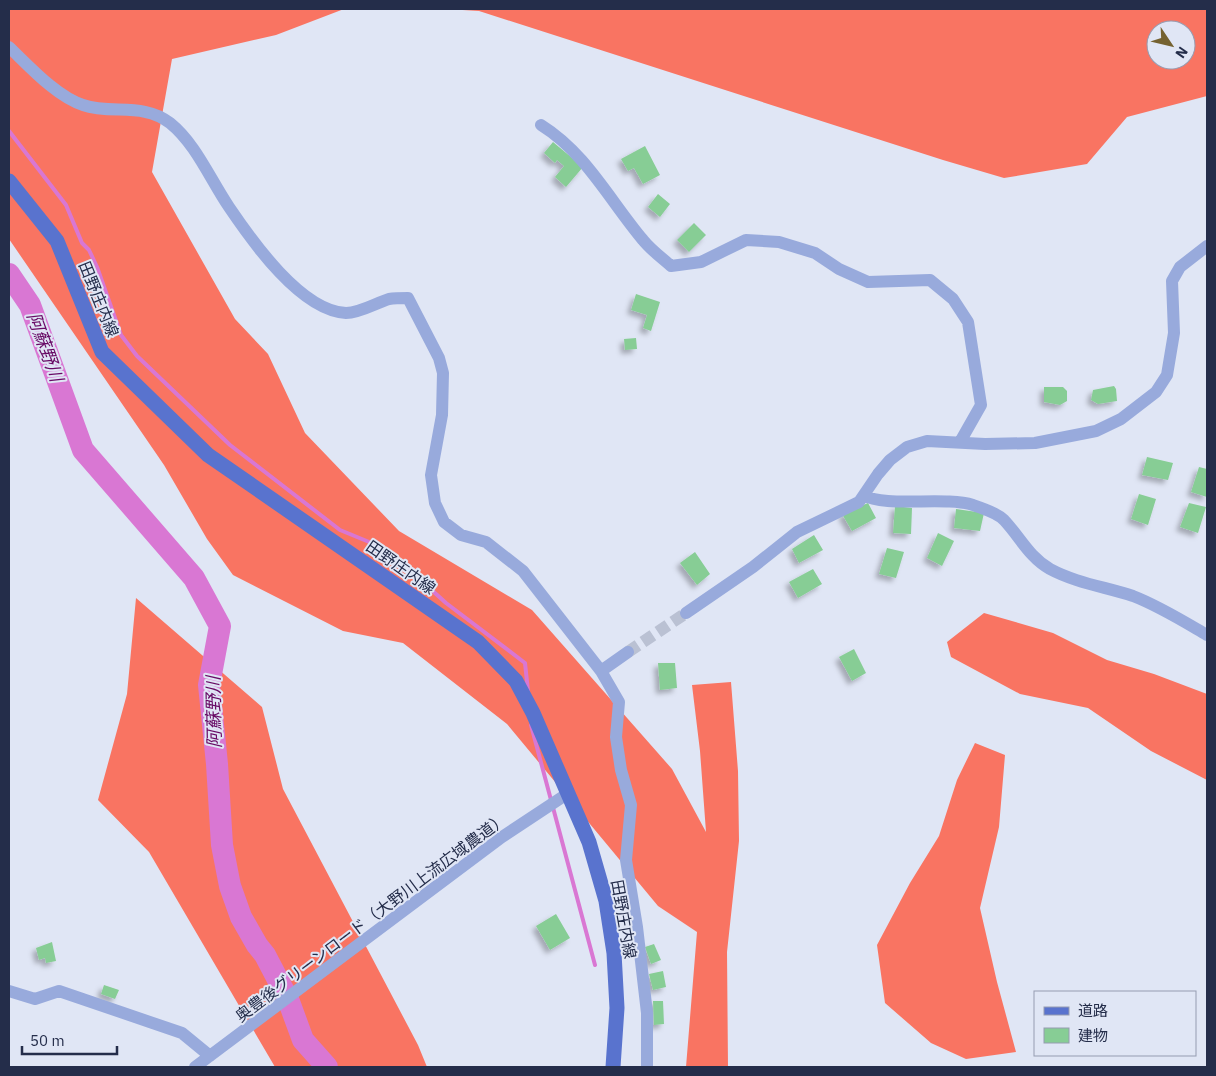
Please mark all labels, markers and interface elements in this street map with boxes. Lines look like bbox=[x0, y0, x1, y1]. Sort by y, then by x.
north arrow bbox=[1146, 20, 1196, 70]
text: N bbox=[1171, 43, 1192, 62]
street label: 田野庄内線 bbox=[75, 258, 123, 340]
water label: 阿蘇野川 bbox=[22, 309, 69, 386]
street label: 田野庄内線 bbox=[362, 536, 440, 598]
water label: 阿蘇野川 bbox=[201, 674, 226, 748]
street label: 奥豊後グリーンロード（大野川上流広域農道） bbox=[231, 808, 511, 1026]
street label: 田野庄内線 bbox=[607, 878, 641, 960]
legend bbox=[1034, 991, 1196, 1056]
text: 道路 bbox=[1078, 1001, 1108, 1020]
scale bar bbox=[22, 1024, 118, 1056]
text: 建物 bbox=[1078, 1026, 1108, 1045]
text: 50 m bbox=[30, 1031, 65, 1050]

